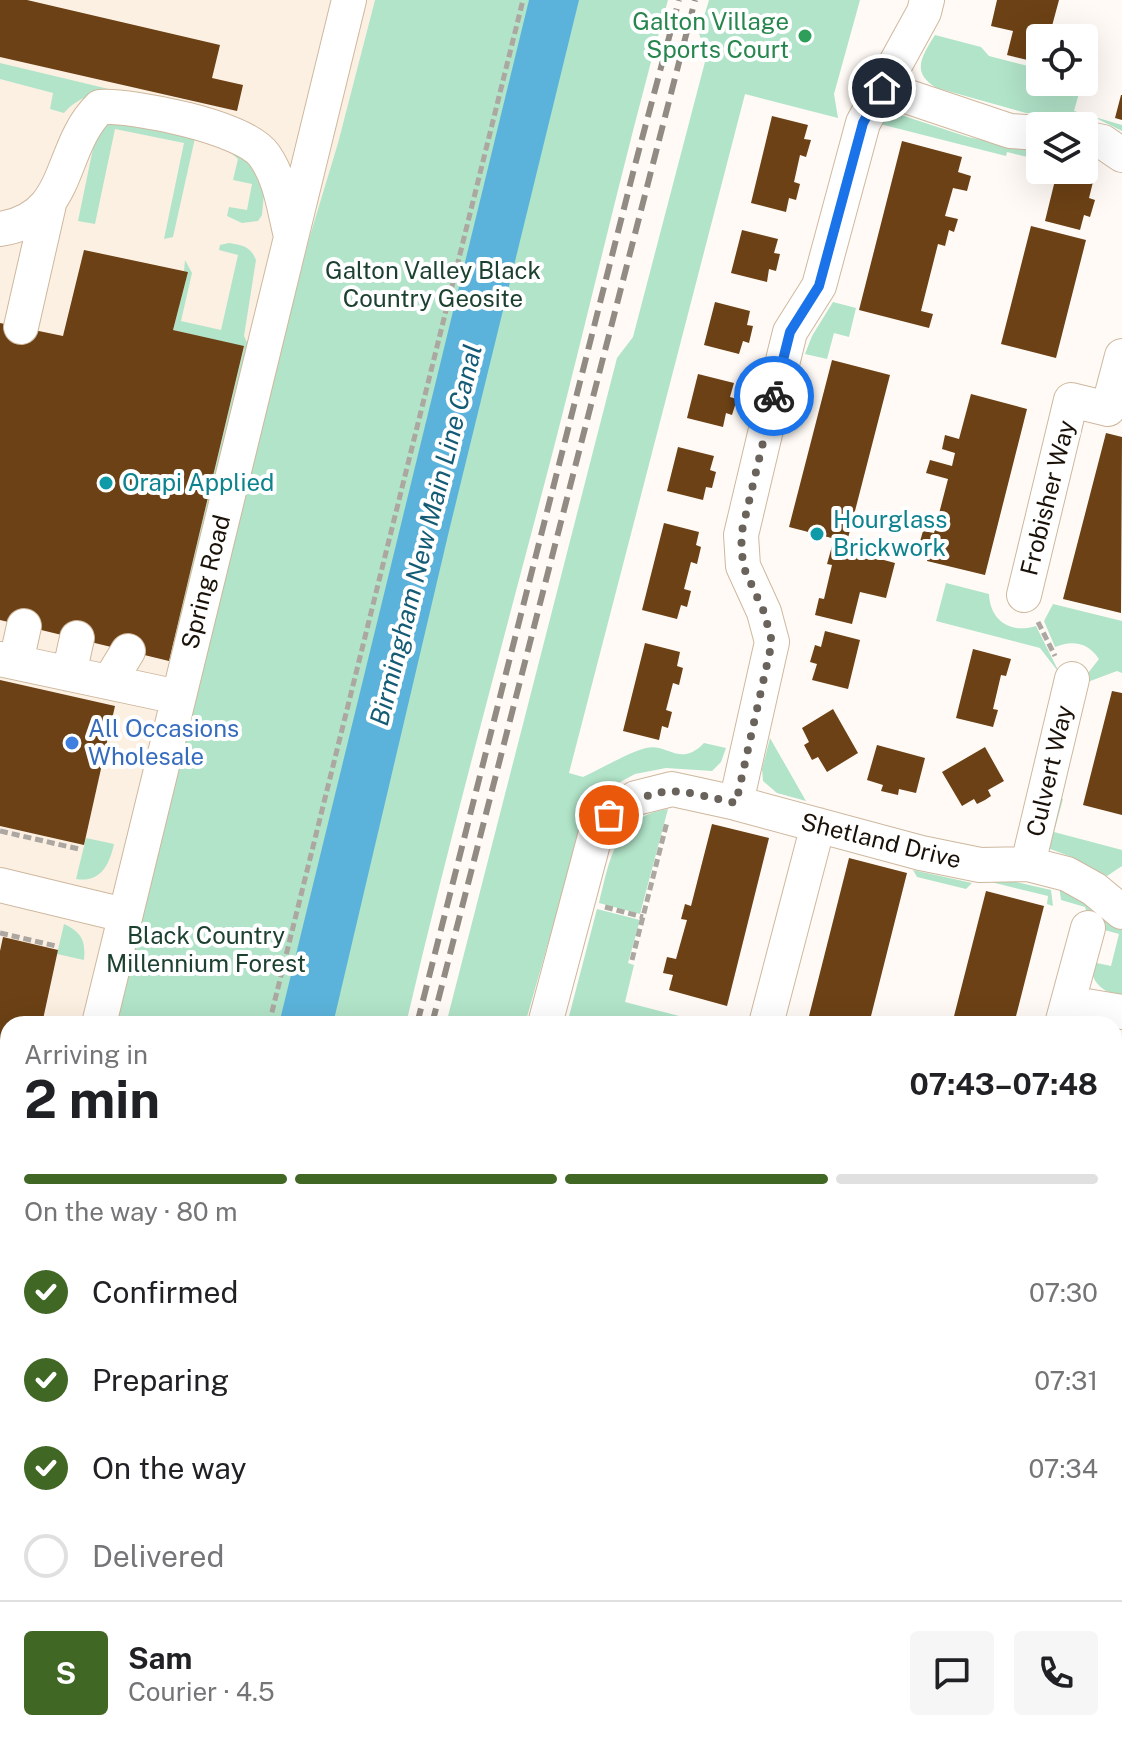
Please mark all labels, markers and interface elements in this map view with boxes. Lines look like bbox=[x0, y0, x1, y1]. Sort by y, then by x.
place label: Galton Village Sports Court bbox=[632, 7, 789, 63]
map controls bbox=[1026, 24, 1098, 184]
button: locate bbox=[1026, 24, 1098, 96]
marker: Galton Village Sports Court bbox=[796, 27, 814, 45]
pin bbox=[848, 54, 916, 122]
icon: home bbox=[860, 66, 904, 110]
button: layers bbox=[1026, 112, 1098, 184]
park label: Galton Valley Black Country Geosite bbox=[325, 256, 541, 312]
water label: Birmingham New Main Line Canal bbox=[363, 341, 488, 729]
courier bbox=[734, 356, 814, 436]
icon: bike bbox=[752, 374, 796, 418]
street label: Frobisher Way bbox=[1014, 417, 1080, 578]
place label: Orapi Applied bbox=[122, 468, 274, 496]
marker: Orapi Applied bbox=[97, 474, 115, 492]
place label: Hourglass Brickwork bbox=[833, 505, 947, 561]
street label: Spring Road bbox=[175, 512, 235, 652]
marker: Hourglass Brickwork bbox=[808, 525, 826, 543]
street label: Culvert Way bbox=[1020, 702, 1078, 839]
place label: All Occasions Wholesale bbox=[88, 714, 239, 770]
marker: All Occasions Wholesale bbox=[63, 734, 81, 752]
pin bbox=[575, 781, 643, 849]
icon: bag bbox=[587, 793, 631, 837]
street label: Shetland Drive bbox=[798, 807, 964, 873]
park label: Black Country Millennium Forest bbox=[106, 921, 306, 977]
text: Arriving in bbox=[24, 1039, 148, 1070]
text: 07:43–07:48 bbox=[910, 1066, 1098, 1102]
text: 2 min bbox=[24, 1069, 160, 1130]
text: On the way · 80 m bbox=[24, 1196, 238, 1227]
icon: check bbox=[24, 1270, 68, 1314]
text: Confirmed bbox=[92, 1274, 238, 1310]
text: 07:30 bbox=[1029, 1277, 1098, 1308]
icon: check bbox=[24, 1358, 68, 1402]
text: Preparing bbox=[92, 1362, 229, 1398]
text: 07:31 bbox=[1034, 1365, 1098, 1396]
icon: check bbox=[24, 1446, 68, 1490]
text: On the way bbox=[92, 1450, 246, 1486]
text: 07:34 bbox=[1028, 1453, 1098, 1484]
text: Delivered bbox=[92, 1538, 224, 1574]
button: chat bbox=[910, 1631, 994, 1715]
button: phone bbox=[1014, 1631, 1098, 1715]
text: Sam bbox=[128, 1640, 192, 1676]
text: S bbox=[56, 1655, 76, 1691]
text: Courier · 4.5 bbox=[128, 1676, 275, 1707]

